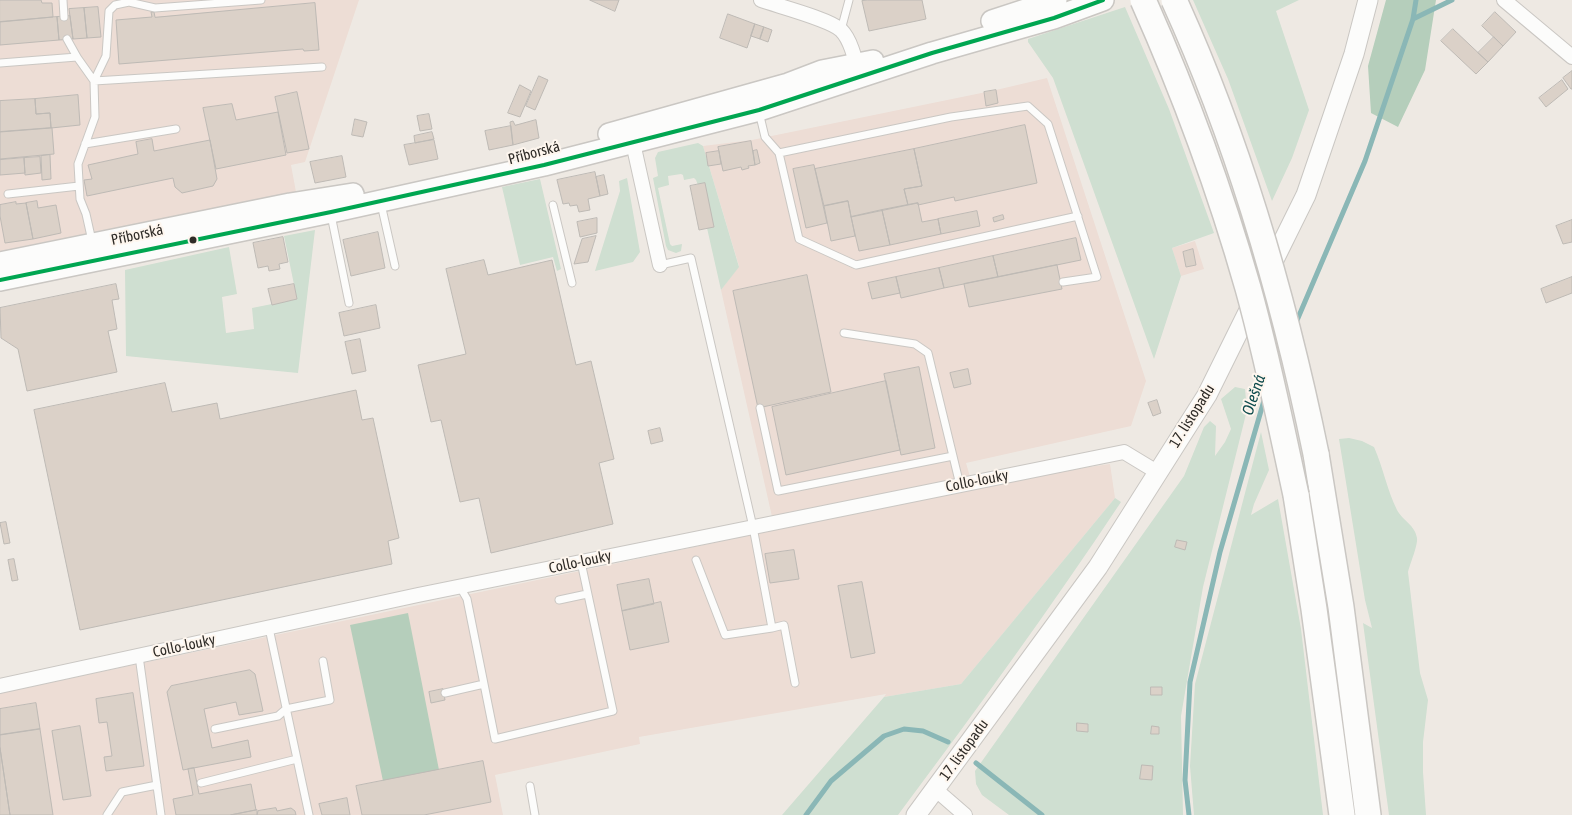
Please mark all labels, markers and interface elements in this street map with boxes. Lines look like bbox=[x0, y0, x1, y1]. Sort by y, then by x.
street label: Příborská bbox=[506, 137, 562, 169]
street label: Příborská bbox=[109, 221, 165, 249]
unlabelled marker bbox=[188, 235, 198, 245]
water label: Olešná bbox=[1238, 372, 1270, 418]
street label: 17. listopadu bbox=[1166, 381, 1218, 451]
street label: Collo-louky bbox=[944, 466, 1010, 496]
street label: Collo-louky bbox=[547, 547, 613, 577]
street label: Collo-louky bbox=[151, 631, 217, 661]
street label: 17. listopadu bbox=[936, 716, 992, 784]

